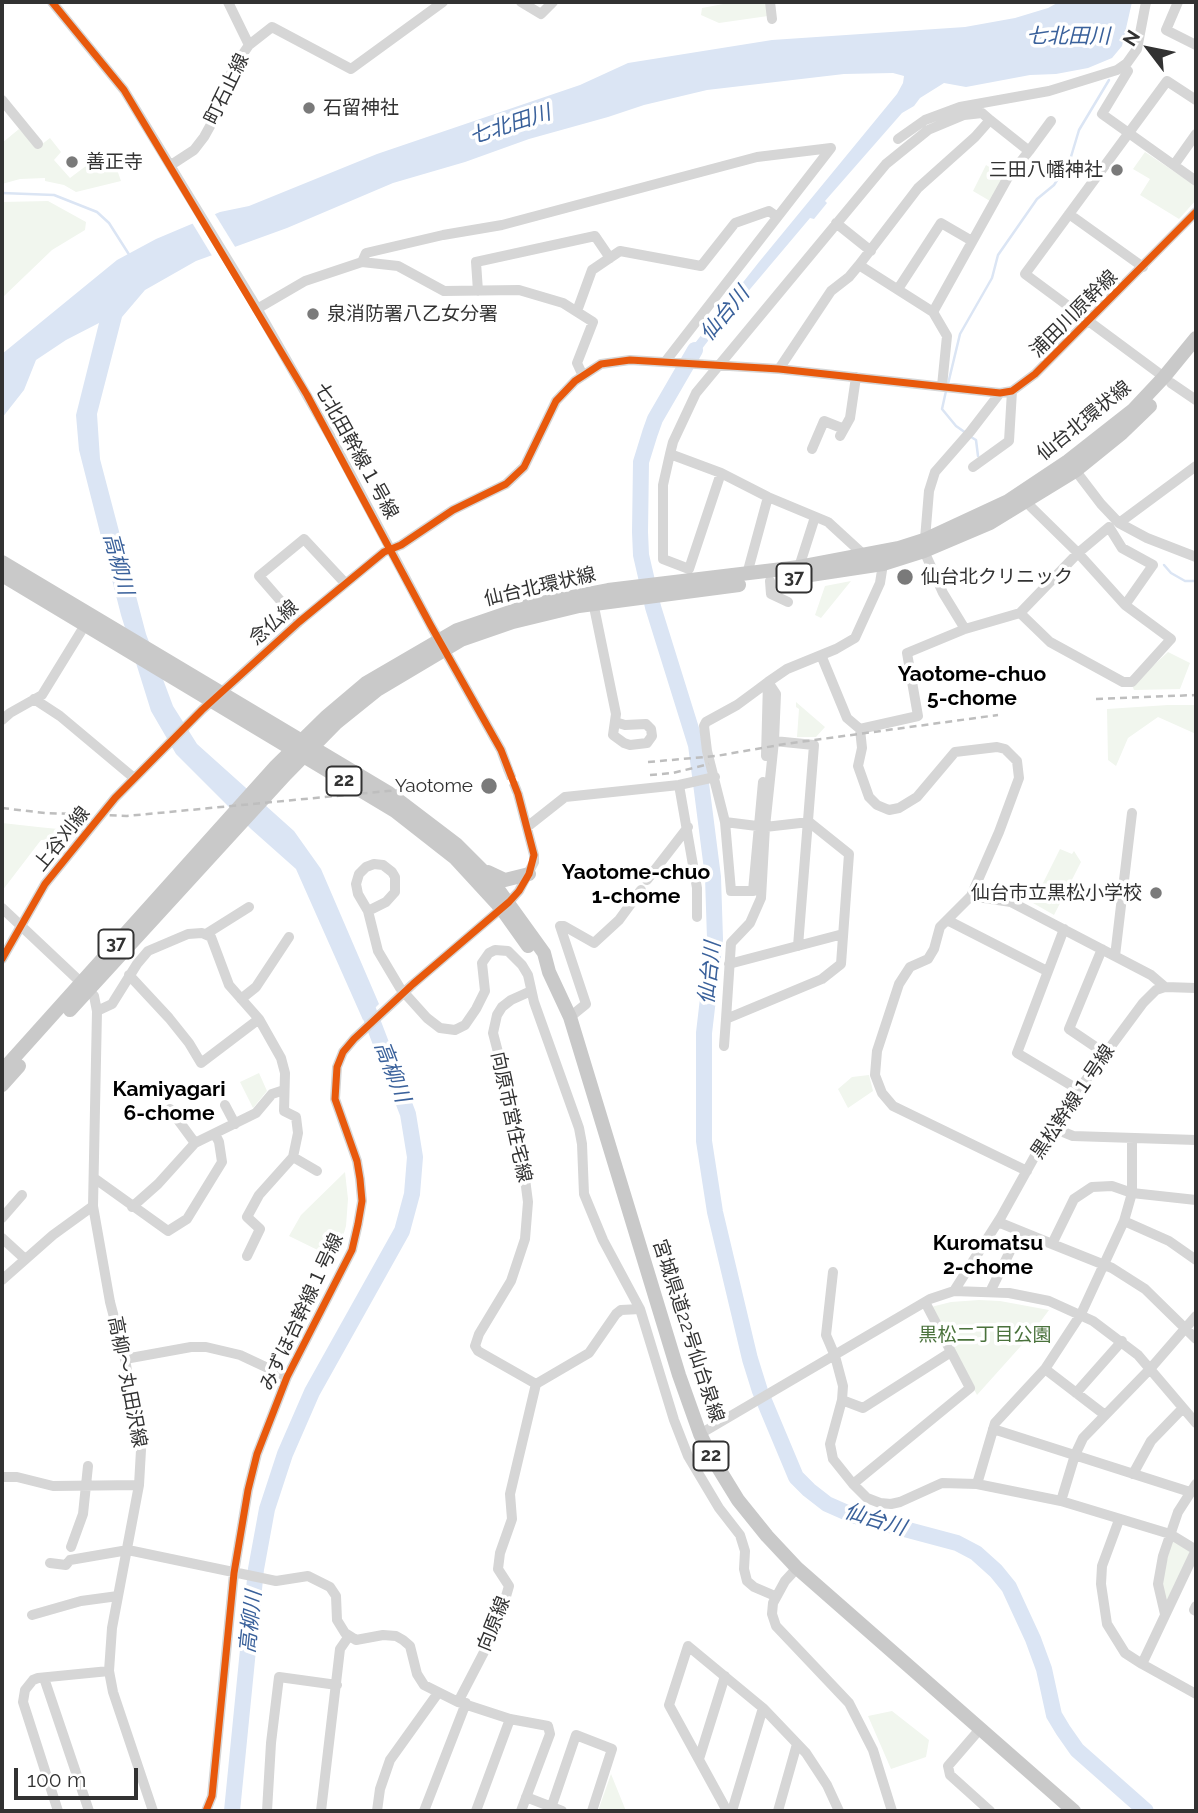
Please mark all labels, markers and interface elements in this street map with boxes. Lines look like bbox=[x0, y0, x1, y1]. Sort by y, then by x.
north arrow bbox=[1114, 14, 1184, 84]
water label: 七北田川 bbox=[1026, 24, 1110, 50]
text: N bbox=[1118, 26, 1144, 50]
street label: 町石止線 bbox=[200, 50, 254, 128]
place label: 石留神社 bbox=[323, 97, 399, 119]
marker: 石留神社 bbox=[301, 100, 317, 116]
water label: 七北田川 bbox=[466, 100, 554, 150]
place label: 善正寺 bbox=[86, 151, 143, 173]
marker: 善正寺 bbox=[64, 154, 80, 170]
place label: 三田八幡神社 bbox=[989, 159, 1103, 181]
marker: 三田八幡神社 bbox=[1109, 162, 1125, 178]
street label: 浦田川原幹線 bbox=[1026, 266, 1122, 362]
water label: 仙台川 bbox=[695, 282, 755, 346]
place label: 泉消防署八乙女分署 bbox=[327, 303, 498, 325]
marker: 泉消防署八乙女分署 bbox=[305, 306, 321, 322]
street label: 仙台北環状線 bbox=[1033, 376, 1135, 466]
street label: 七北田幹線１号線 bbox=[309, 379, 403, 523]
water label: 高柳川 bbox=[98, 530, 138, 598]
street label: 仙台北環状線 bbox=[482, 563, 598, 611]
road number: 37 bbox=[776, 564, 812, 592]
place label: 仙台北クリニック bbox=[921, 566, 1073, 588]
marker: 仙台北クリニック bbox=[895, 567, 915, 587]
street label: 念仏線 bbox=[245, 596, 303, 650]
district label: Yaotome-chuo 5-chome bbox=[898, 662, 1046, 712]
road number: 22 bbox=[326, 766, 362, 796]
place label: Yaotome bbox=[395, 775, 473, 797]
marker: Yaotome bbox=[479, 776, 499, 796]
street label: 上谷刈線 bbox=[29, 802, 95, 876]
district label: Yaotome-chuo 1-chome bbox=[562, 860, 710, 910]
place label: 仙台市立黒松小学校 bbox=[971, 882, 1142, 904]
marker: 仙台市立黒松小学校 bbox=[1148, 885, 1164, 901]
road number: 37 bbox=[99, 930, 134, 959]
water label: 仙台川 bbox=[694, 940, 726, 1006]
water label: 高柳川 bbox=[369, 1038, 415, 1106]
street label: 黒松幹線１号線 bbox=[1026, 1040, 1120, 1164]
street label: 向原市営住宅線 bbox=[486, 1050, 536, 1184]
district label: Kamiyagari 6-chome bbox=[112, 1077, 226, 1127]
street label: みずほ台幹線１号線 bbox=[256, 1230, 348, 1394]
district label: Kuromatsu 2-chome bbox=[933, 1231, 1043, 1281]
street label: 宮城県道22号仙台泉線 bbox=[648, 1237, 728, 1425]
street label: 高柳～丸田沢線 bbox=[103, 1315, 151, 1449]
park label: 黒松二丁目公園 bbox=[919, 1324, 1051, 1346]
road number: 22 bbox=[694, 1442, 728, 1470]
water label: 仙台川 bbox=[841, 1499, 909, 1541]
water label: 高柳川 bbox=[235, 1589, 267, 1655]
street label: 向原線 bbox=[473, 1593, 515, 1655]
scale bar bbox=[18, 1754, 142, 1798]
text: 100 m bbox=[27, 1767, 86, 1792]

